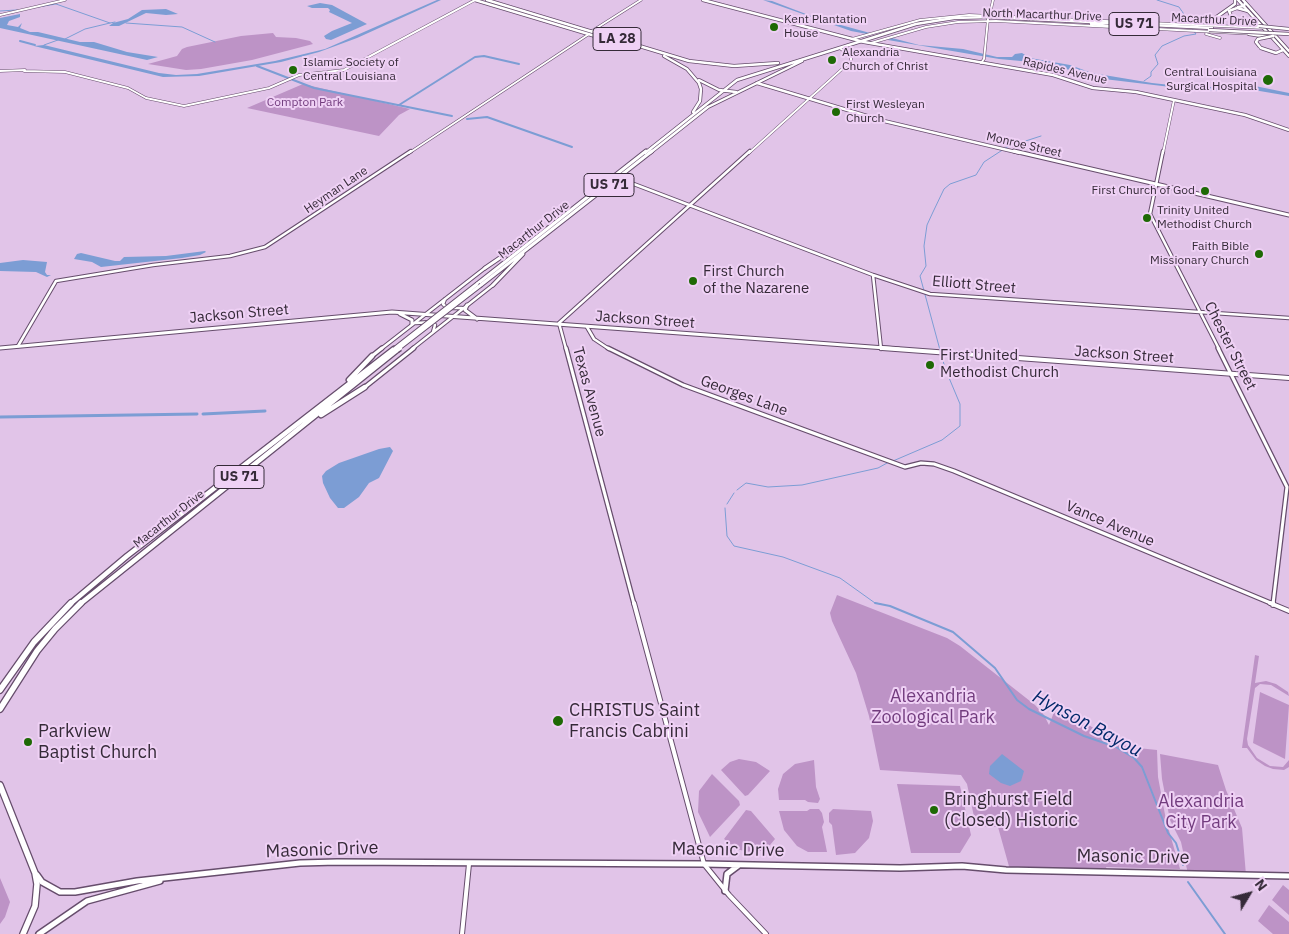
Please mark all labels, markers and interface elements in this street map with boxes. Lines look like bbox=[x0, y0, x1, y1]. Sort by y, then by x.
street label: North Macarthur Drive bbox=[982, 6, 1102, 24]
street label: Macarthur Drive bbox=[1171, 11, 1257, 29]
road number: US 71 bbox=[1109, 12, 1159, 36]
place label: Kent Plantation House bbox=[784, 13, 867, 41]
marker: Kent Plantation House bbox=[768, 21, 780, 33]
road number: LA 28 bbox=[593, 28, 641, 50]
place label: Alexandria Church of Christ bbox=[842, 46, 928, 74]
marker: Alexandria Church of Christ bbox=[826, 54, 838, 66]
street label: Rapides Avenue bbox=[1021, 54, 1109, 88]
place label: Islamic Society of Central Louisiana bbox=[303, 56, 399, 84]
marker: Islamic Society of Central Louisiana bbox=[287, 64, 299, 76]
place label: Central Louisiana Surgical Hospital bbox=[1164, 66, 1257, 94]
marker: Central Louisiana Surgical Hospital bbox=[1261, 73, 1275, 87]
park label: Compton Park bbox=[267, 96, 343, 110]
place label: First Wesleyan Church bbox=[846, 98, 925, 126]
marker: First Wesleyan Church bbox=[830, 106, 842, 118]
street label: Monroe Street bbox=[985, 129, 1063, 161]
street label: Heyman Lane bbox=[302, 164, 370, 216]
road number: US 71 bbox=[584, 174, 634, 196]
place label: First Church of God bbox=[1092, 184, 1195, 198]
marker: First Church of God bbox=[1199, 185, 1211, 197]
street label: Macarthur Drive bbox=[496, 198, 572, 262]
place label: Trinity United Methodist Church bbox=[1157, 204, 1252, 232]
marker: Trinity United Methodist Church bbox=[1141, 212, 1153, 224]
place label: Faith Bible Missionary Church bbox=[1150, 240, 1249, 268]
marker: Faith Bible Missionary Church bbox=[1253, 248, 1265, 260]
place label: First Church of the Nazarene bbox=[703, 263, 809, 298]
street label: Elliott Street bbox=[931, 272, 1017, 298]
marker: First Church of the Nazarene bbox=[687, 275, 699, 287]
street label: Chester Street bbox=[1200, 299, 1260, 393]
street label: Jackson Street bbox=[188, 301, 290, 327]
street label: Jackson Street bbox=[595, 308, 695, 332]
street label: Jackson Street bbox=[1074, 343, 1174, 367]
street label: Texas Avenue bbox=[568, 345, 610, 439]
place label: First United Methodist Church bbox=[940, 347, 1059, 382]
marker: First United Methodist Church bbox=[924, 359, 936, 371]
street label: Georges Lane bbox=[698, 372, 790, 420]
road number: US 71 bbox=[214, 466, 264, 488]
street label: Macarthur Drive bbox=[131, 487, 207, 551]
street label: Vance Avenue bbox=[1063, 497, 1157, 551]
park label: Alexandria Zoological Park bbox=[871, 686, 995, 729]
water label: Hynson Bayou bbox=[1028, 686, 1146, 762]
place label: CHRISTUS Saint Francis Cabrini bbox=[569, 700, 700, 742]
marker: CHRISTUS Saint Francis Cabrini bbox=[551, 714, 565, 728]
place label: Parkview Baptist Church bbox=[38, 721, 157, 764]
marker: Parkview Baptist Church bbox=[22, 736, 34, 748]
place label: Bringhurst Field (Closed) Historic bbox=[944, 789, 1078, 832]
park label: Alexandria City Park bbox=[1158, 791, 1244, 834]
marker: Bringhurst Field (Closed) Historic bbox=[928, 804, 940, 816]
street label: Masonic Drive bbox=[265, 837, 379, 863]
street label: Masonic Drive bbox=[671, 838, 785, 862]
street label: Masonic Drive bbox=[1076, 845, 1190, 869]
north arrow bbox=[1224, 869, 1274, 919]
text: N bbox=[1251, 876, 1271, 894]

